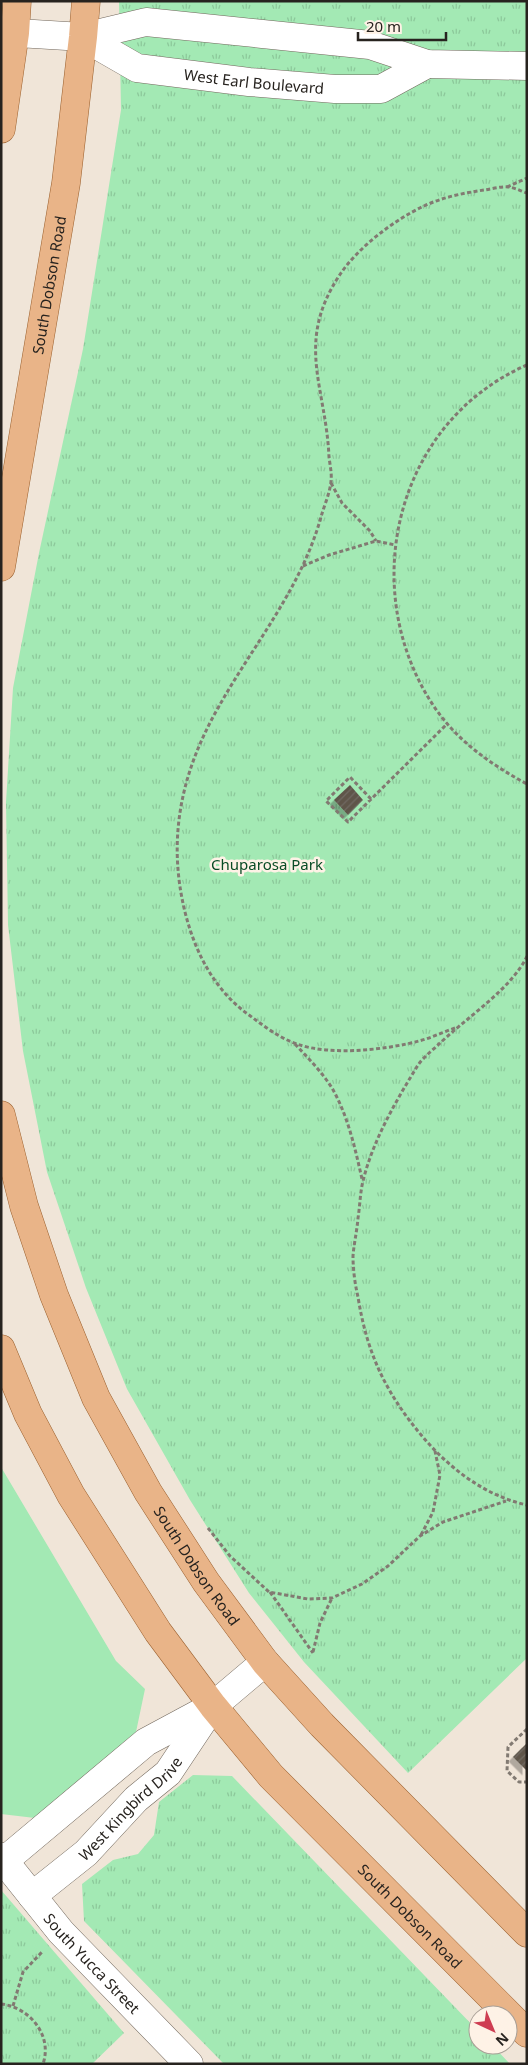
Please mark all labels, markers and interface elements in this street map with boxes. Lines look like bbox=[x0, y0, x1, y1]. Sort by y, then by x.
scale bar bbox=[358, 10, 446, 42]
text: 20 m bbox=[366, 16, 401, 36]
street label: West Earl Boulevard bbox=[183, 64, 325, 98]
street label: South Dobson Road bbox=[27, 214, 70, 356]
park label: Chuparosa Park bbox=[211, 854, 323, 874]
street label: South Dobson Road bbox=[150, 1502, 245, 1629]
street label: West Kingbird Drive bbox=[74, 1753, 186, 1865]
street label: South Dobson Road bbox=[354, 1859, 467, 1973]
street label: South Yucca Street bbox=[40, 1909, 145, 2018]
north arrow bbox=[468, 2005, 518, 2055]
text: N bbox=[492, 2029, 513, 2051]

